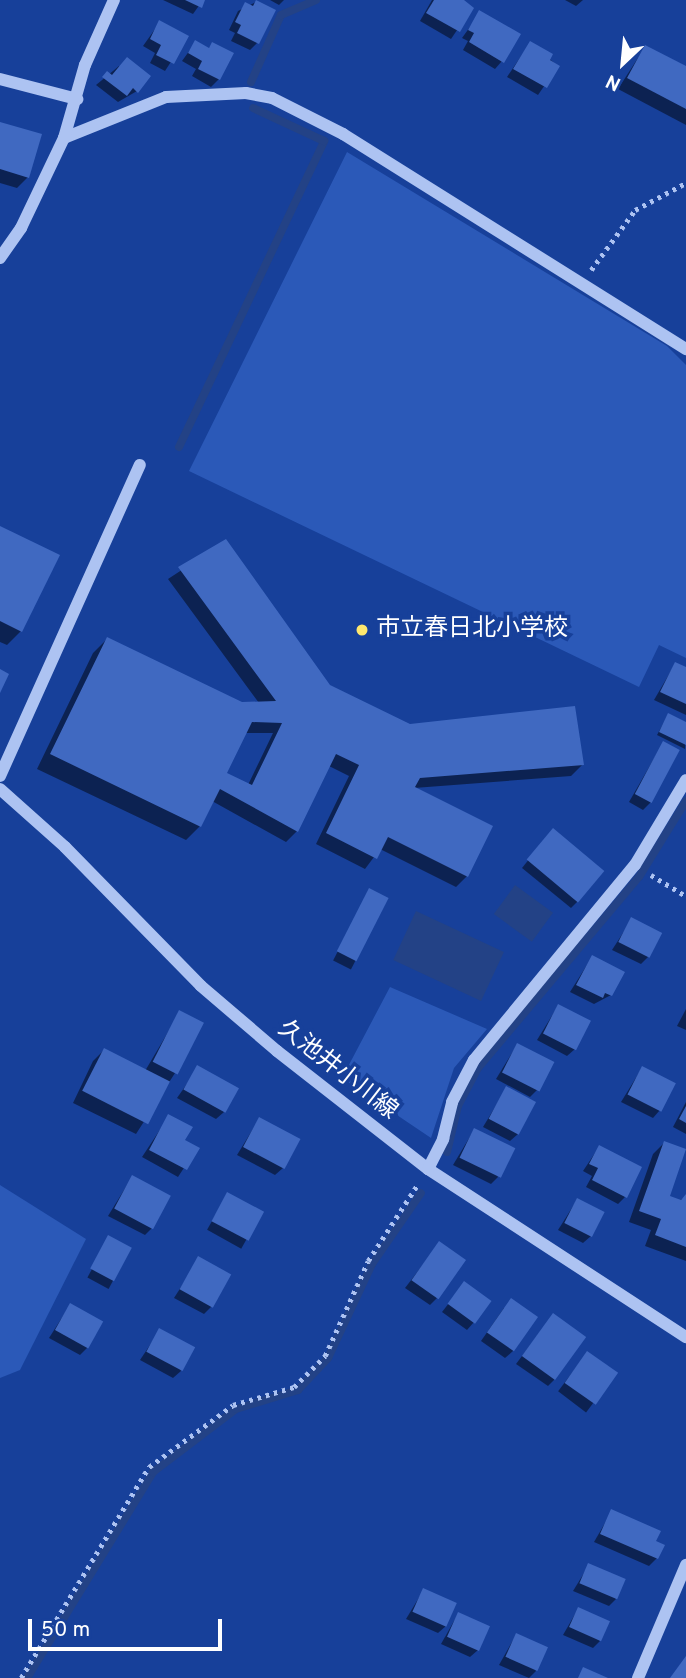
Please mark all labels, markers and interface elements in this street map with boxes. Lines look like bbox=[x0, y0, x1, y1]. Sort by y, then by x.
north arrow bbox=[588, 28, 658, 98]
text: N bbox=[602, 68, 625, 96]
place label: 市立春日北小学校 bbox=[376, 616, 568, 644]
marker: 市立春日北小学校 bbox=[354, 622, 370, 638]
street label: 久池井小川線 bbox=[271, 1015, 403, 1127]
scale bar bbox=[32, 1604, 226, 1648]
text: 50 m bbox=[41, 1617, 90, 1644]

